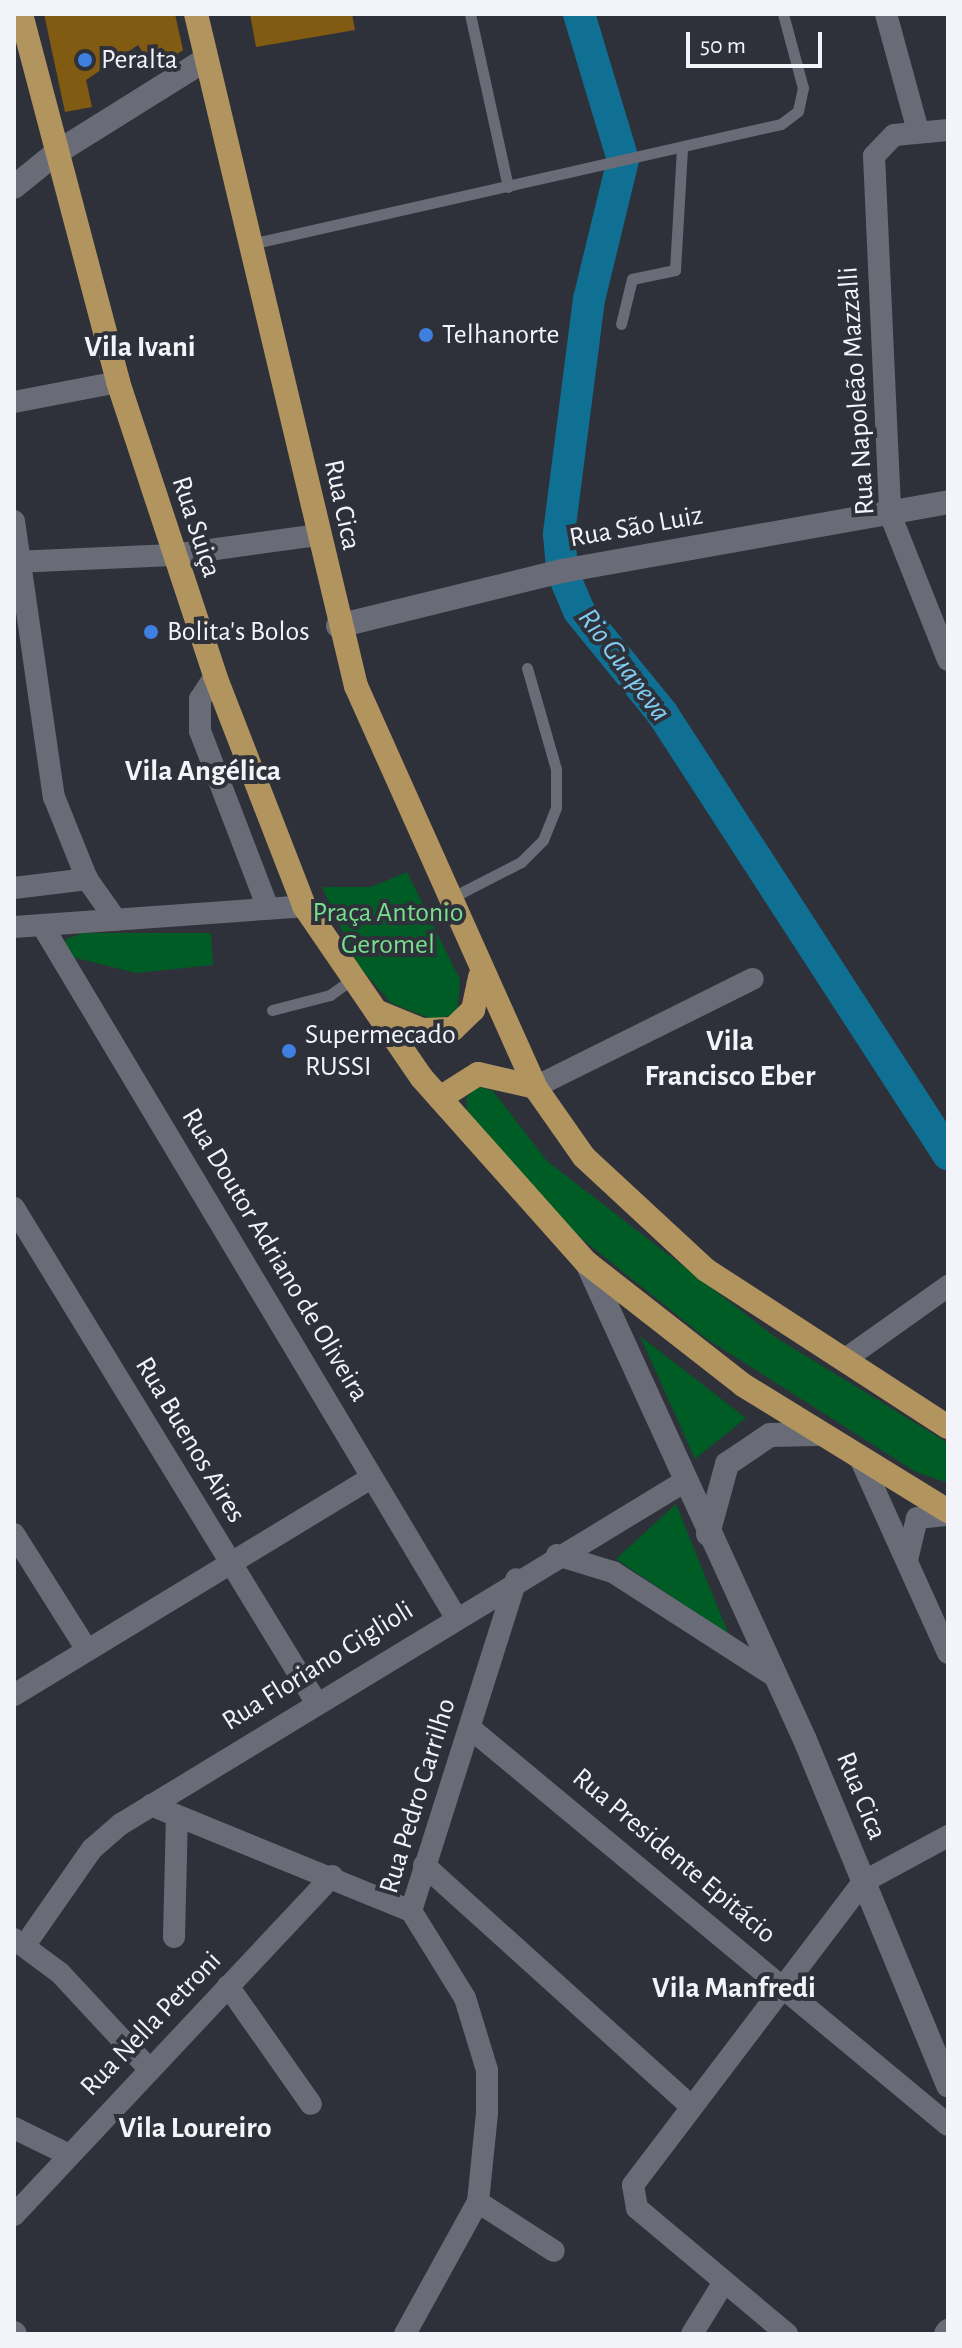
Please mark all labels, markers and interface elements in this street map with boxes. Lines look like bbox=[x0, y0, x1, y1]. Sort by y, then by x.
scale bar bbox=[690, 16, 826, 66]
text: 50 m bbox=[700, 34, 746, 58]
place label: Peralta bbox=[101, 43, 178, 77]
marker: Peralta bbox=[76, 51, 94, 69]
street label: Rua Napoleão Mazzalli bbox=[832, 266, 882, 516]
place label: Telhanorte bbox=[442, 318, 559, 352]
marker: Telhanorte bbox=[417, 326, 435, 344]
district label: Vila Ivani bbox=[84, 329, 196, 365]
street label: Rua Cica bbox=[316, 457, 368, 553]
street label: Rua Suiça bbox=[164, 472, 228, 582]
street label: Rua São Luiz bbox=[567, 499, 705, 555]
water label: Rio Guapeva bbox=[570, 601, 678, 729]
place label: Bolita's Bolos bbox=[167, 615, 309, 649]
marker: Bolita's Bolos bbox=[142, 623, 160, 641]
district label: Vila Angélica bbox=[125, 753, 281, 789]
park label: Praça Antonio Geromel bbox=[312, 896, 464, 962]
place label: Supermecado RUSSI bbox=[305, 1018, 456, 1084]
district label: Vila Francisco Eber bbox=[645, 1023, 815, 1094]
marker: Supermecado RUSSI bbox=[280, 1042, 298, 1060]
street label: Rua Doutor Adriano de Oliveira bbox=[174, 1102, 376, 1408]
street label: Rua Buenos Aires bbox=[127, 1351, 253, 1529]
street label: Rua Floriano Giglioli bbox=[216, 1594, 420, 1738]
street label: Rua Pedro Carrilho bbox=[372, 1694, 464, 1898]
street label: Rua Cica bbox=[828, 1747, 894, 1845]
street label: Rua Presidente Epitácio bbox=[565, 1761, 783, 1951]
street label: Rua Nella Petroni bbox=[73, 1944, 229, 2104]
district label: Vila Manfredi bbox=[652, 1970, 816, 2006]
district label: Vila Loureiro bbox=[118, 2110, 272, 2146]

